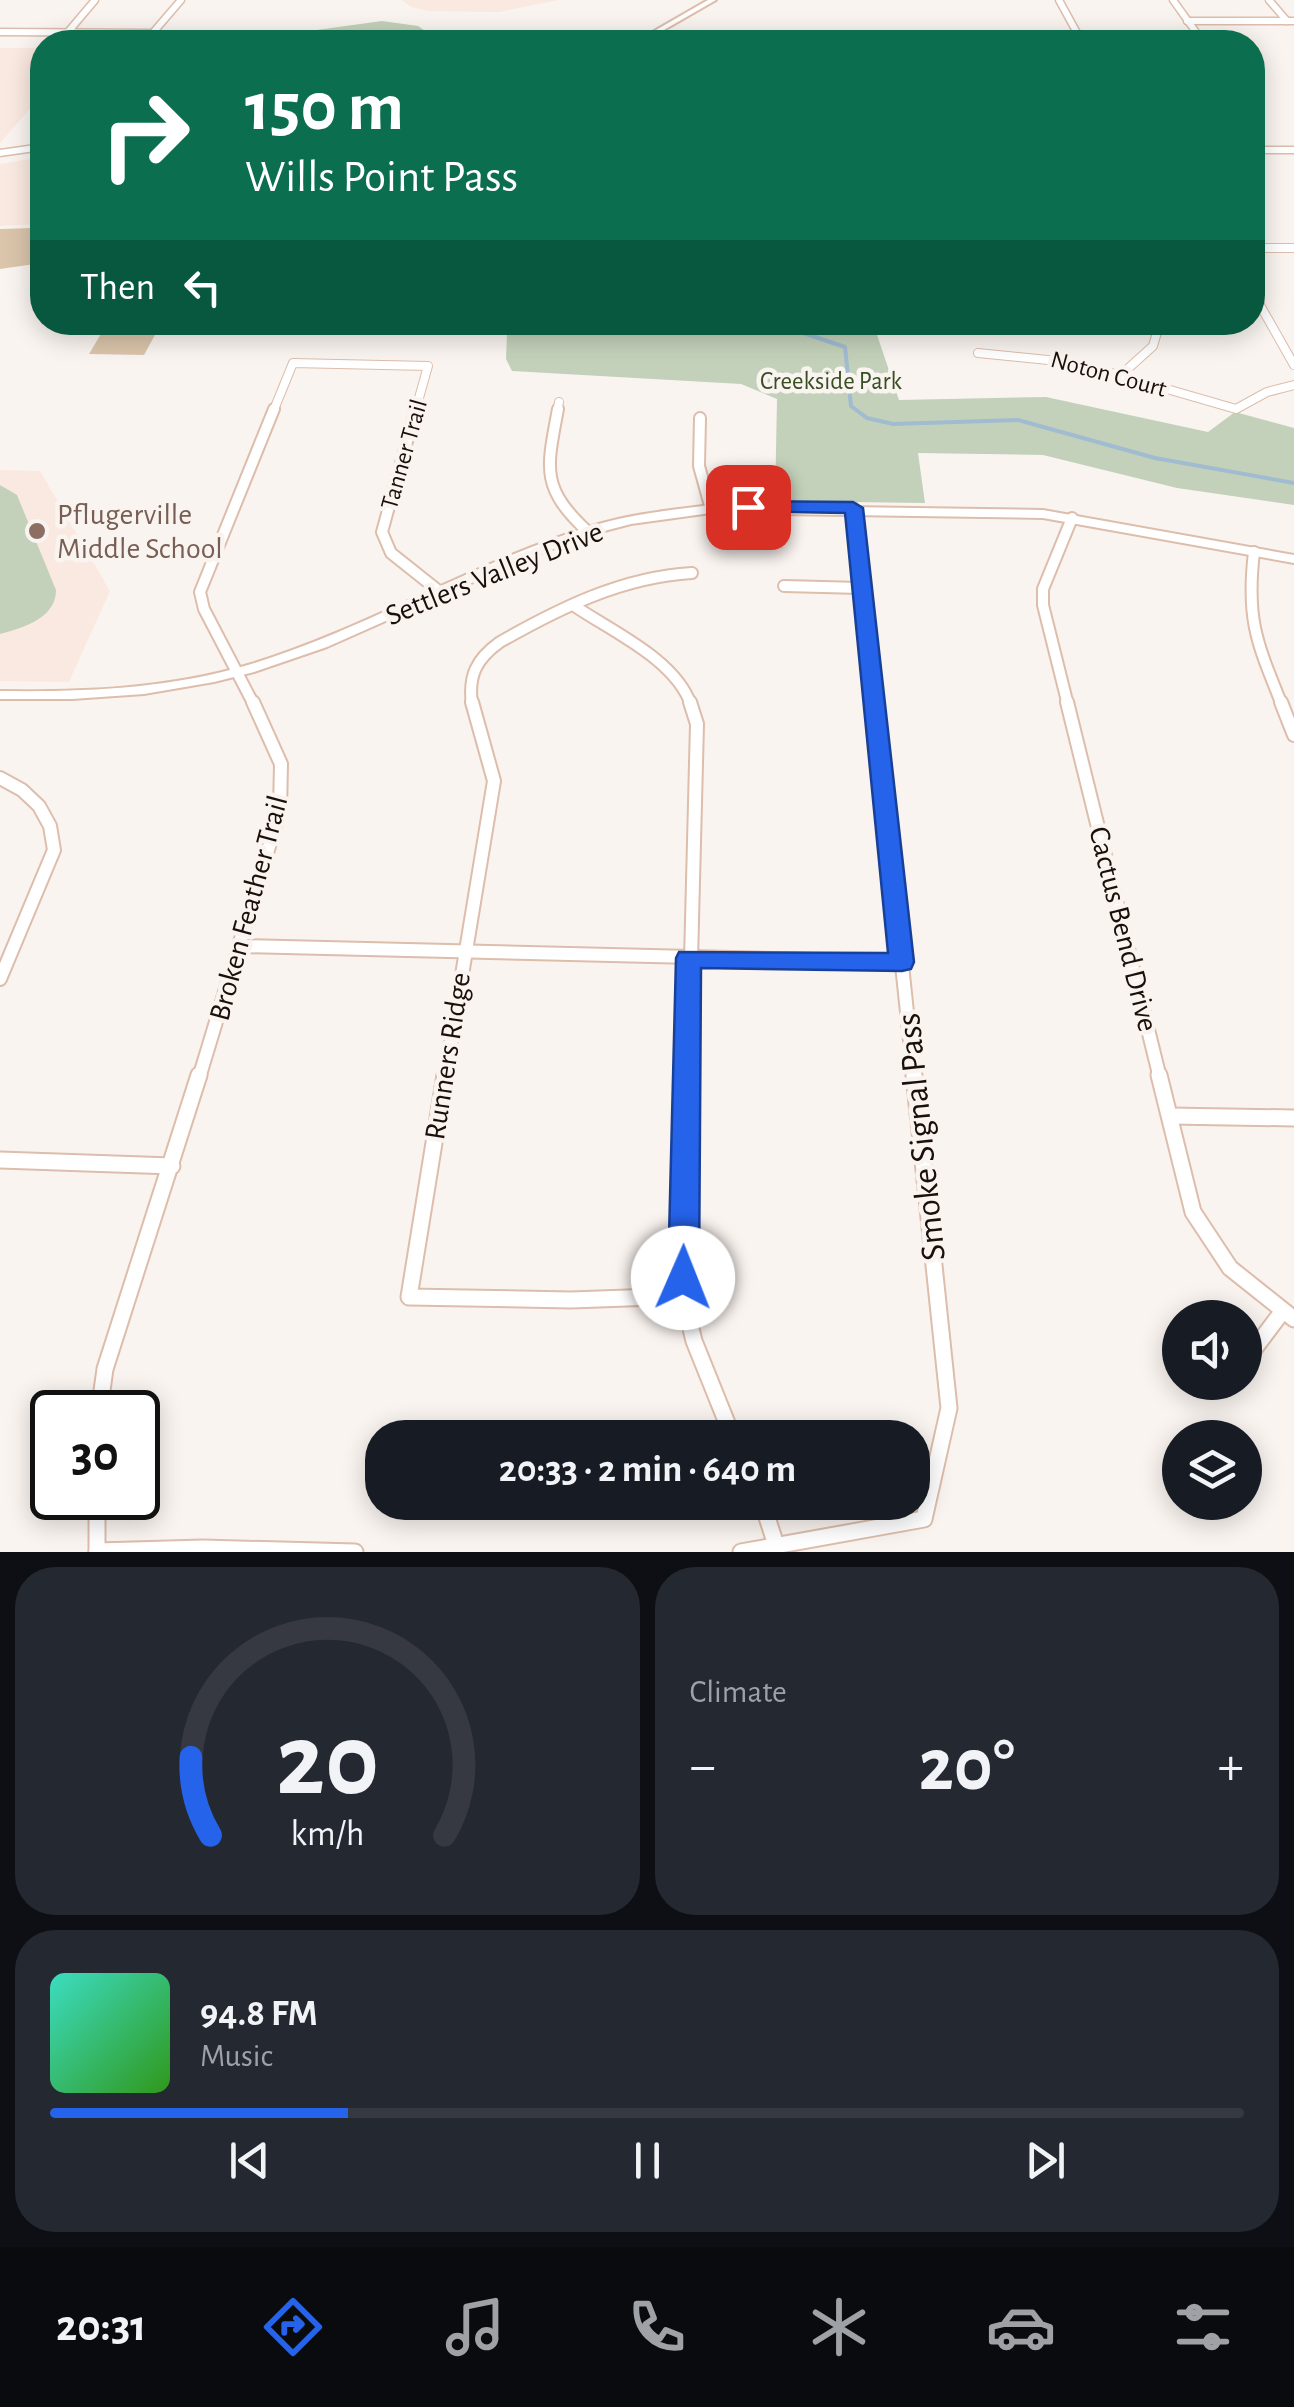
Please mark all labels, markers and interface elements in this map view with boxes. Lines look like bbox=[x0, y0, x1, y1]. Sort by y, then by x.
icon: right bbox=[80, 70, 210, 200]
text: 150 m bbox=[245, 73, 404, 143]
text: Wills Point Pass bbox=[245, 155, 518, 200]
icon: left bbox=[175, 260, 230, 315]
text: Then bbox=[80, 269, 155, 307]
street label: Noton Court bbox=[1048, 347, 1169, 402]
park label: Creekside Park bbox=[760, 369, 903, 394]
street label: Tanner Trail bbox=[377, 396, 432, 512]
pin bbox=[706, 465, 791, 550]
icon: arrive bbox=[721, 480, 776, 535]
place label: Pflugerville Middle School bbox=[57, 500, 223, 564]
street label: Settlers Valley Drive bbox=[381, 517, 607, 631]
marker: Pflugerville Middle School bbox=[26, 520, 48, 542]
street label: Broken Feather Trail bbox=[205, 793, 293, 1024]
street label: Cactus Bend Drive bbox=[1083, 824, 1163, 1035]
street label: Runners Ridge bbox=[420, 970, 476, 1142]
street label: Smoke Signal Pass bbox=[891, 1011, 952, 1262]
position arrow bbox=[631, 1226, 735, 1330]
map controls bbox=[1162, 1300, 1262, 1520]
button: sound bbox=[1162, 1300, 1262, 1400]
speed limit sign: 30 bbox=[30, 1390, 160, 1520]
button: layers bbox=[1162, 1420, 1262, 1520]
text: 20:33 · 2 min · 640 m bbox=[499, 1451, 796, 1489]
text: Climate bbox=[690, 1676, 787, 1708]
text: 20 bbox=[276, 1710, 379, 1814]
text: 20° bbox=[919, 1729, 1015, 1804]
text: − bbox=[690, 1739, 716, 1794]
text: + bbox=[1218, 1739, 1244, 1794]
text: km/h bbox=[290, 1816, 364, 1852]
text: 94.8 FM bbox=[200, 1995, 318, 2033]
text: Music bbox=[200, 2040, 273, 2072]
icon: previous bbox=[222, 2133, 277, 2188]
icon: pause bbox=[620, 2133, 675, 2188]
icon: next bbox=[1018, 2133, 1073, 2188]
icon: directions bbox=[258, 2292, 328, 2362]
icon: music bbox=[440, 2292, 510, 2362]
icon: phone bbox=[622, 2292, 692, 2362]
icon: climate bbox=[804, 2292, 874, 2362]
icon: car bbox=[986, 2292, 1056, 2362]
icon: filters bbox=[1168, 2292, 1238, 2362]
text: 20:31 bbox=[56, 2304, 147, 2349]

